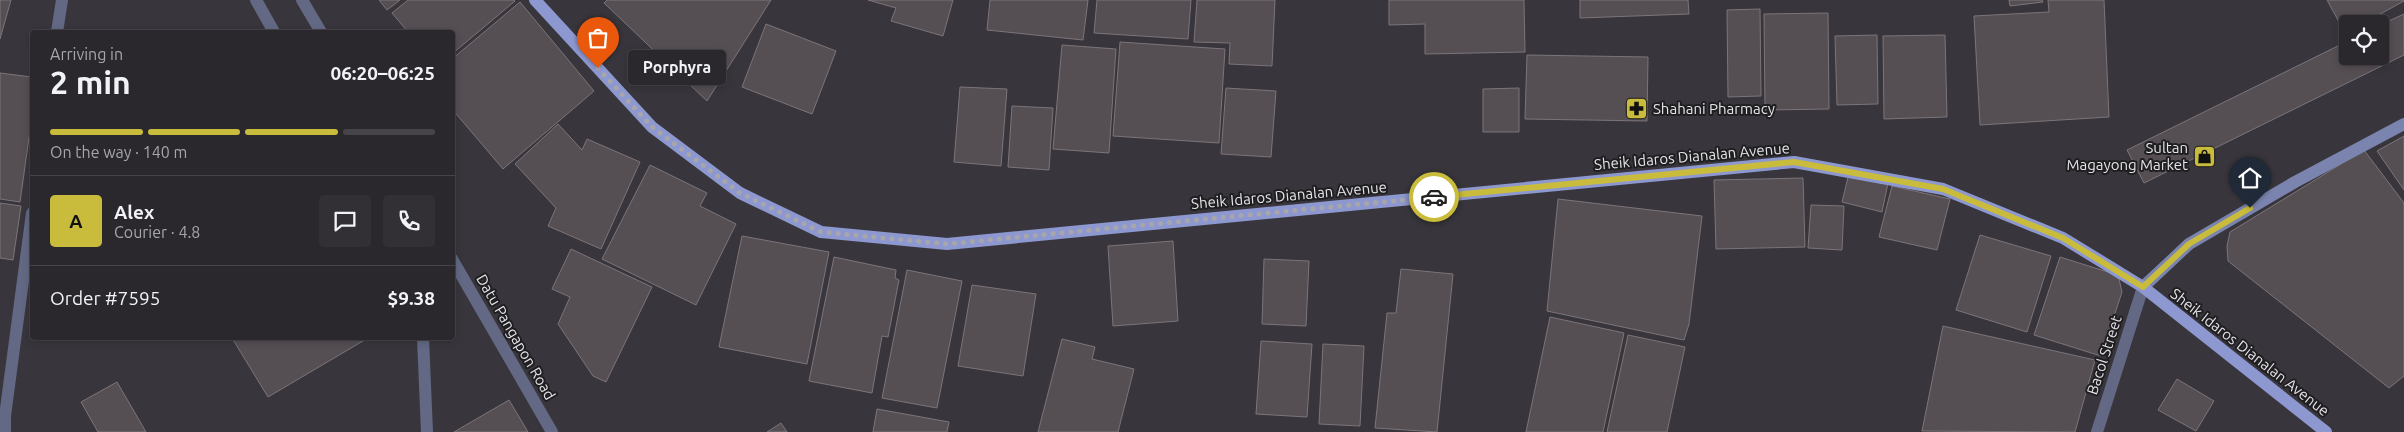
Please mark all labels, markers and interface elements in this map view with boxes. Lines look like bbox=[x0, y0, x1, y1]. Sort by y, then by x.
map controls bbox=[2339, 15, 2389, 65]
button: locate bbox=[2339, 15, 2389, 65]
pin bbox=[577, 17, 619, 68]
icon: bag bbox=[584, 24, 612, 52]
text: Arriving in bbox=[50, 45, 123, 63]
callout: Porphyra bbox=[628, 50, 726, 86]
text: Porphyra bbox=[643, 58, 711, 76]
text: 06:20–06:25 bbox=[330, 62, 435, 84]
text: 2 min bbox=[50, 64, 131, 100]
pharmacy icon: Shahani Pharmacy bbox=[1625, 96, 1649, 120]
place label: Shahani Pharmacy bbox=[1653, 100, 1775, 117]
street label: Sheik Idaros Dianalan Avenue bbox=[1593, 139, 1791, 173]
place label: Sultan Magayong Market bbox=[2066, 139, 2188, 173]
text: On the way · 140 m bbox=[50, 143, 187, 161]
shop icon: Sultan Magayong Market bbox=[2192, 144, 2216, 168]
pin bbox=[2229, 157, 2271, 208]
icon: home bbox=[2236, 164, 2264, 192]
courier bbox=[1409, 172, 1459, 222]
street label: Sheik Idaros Dianalan Avenue bbox=[1190, 178, 1388, 212]
icon: car bbox=[1420, 183, 1448, 211]
button: chat bbox=[319, 195, 371, 247]
button: phone bbox=[383, 195, 435, 247]
text: Alex bbox=[114, 201, 154, 223]
text: A bbox=[69, 210, 83, 232]
text: Courier · 4.8 bbox=[114, 223, 200, 241]
street label: Datu Pangapon Road bbox=[473, 271, 559, 403]
street label: Sheik Idaros Dianalan Avenue bbox=[2167, 285, 2333, 419]
text: Order #7595 bbox=[50, 287, 160, 309]
text: $9.38 bbox=[387, 287, 435, 309]
street label: Bacol Street bbox=[2083, 313, 2125, 397]

